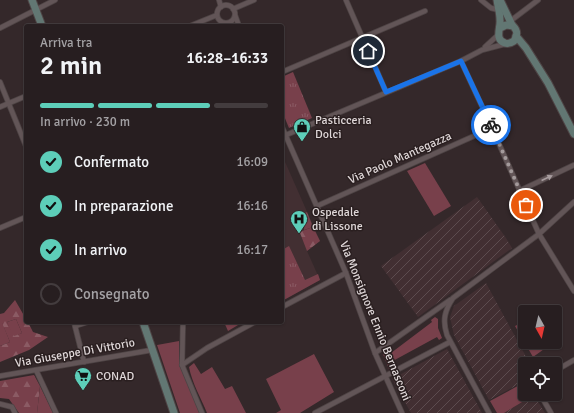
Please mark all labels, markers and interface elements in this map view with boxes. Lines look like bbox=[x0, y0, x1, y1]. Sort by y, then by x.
pin bbox=[351, 34, 385, 68]
text: Arriva tra bbox=[40, 35, 92, 51]
icon: home bbox=[357, 40, 379, 62]
text: 16:28–16:33 bbox=[187, 49, 268, 67]
text: 2 min bbox=[40, 50, 102, 82]
courier bbox=[471, 105, 511, 145]
place label: Pasticceria Dolci bbox=[315, 113, 372, 142]
text: In arrivo · 230 m bbox=[40, 114, 130, 130]
icon: bike bbox=[480, 114, 502, 136]
shop icon: Pasticceria Dolci bbox=[292, 117, 312, 142]
street label: Via Paolo Mantegazza bbox=[346, 128, 454, 188]
icon: check bbox=[40, 151, 62, 173]
text: Confermato bbox=[74, 153, 149, 171]
text: 16:09 bbox=[236, 154, 268, 170]
one-way arrow bbox=[541, 175, 552, 181]
pin bbox=[509, 188, 543, 222]
icon: bag bbox=[515, 194, 537, 216]
icon: check bbox=[40, 195, 62, 217]
text: In preparazione bbox=[74, 197, 173, 215]
text: 16:16 bbox=[236, 198, 268, 214]
place label: Ospedale di Lissone bbox=[312, 205, 363, 234]
hospital icon: Ospedale di Lissone bbox=[289, 209, 309, 234]
icon: check bbox=[40, 239, 62, 261]
street label: Via Monsignore Ennio Bernasconi bbox=[336, 239, 414, 403]
text: In arrivo bbox=[74, 241, 127, 259]
text: 16:17 bbox=[236, 242, 268, 258]
text: Consegnato bbox=[74, 285, 149, 303]
north arrow bbox=[518, 305, 562, 349]
map controls bbox=[518, 305, 562, 401]
street label: Via Giuseppe Di Vittorio bbox=[14, 335, 136, 371]
button: locate bbox=[518, 357, 562, 401]
supermarket icon: CONAD bbox=[73, 366, 93, 391]
place label: CONAD bbox=[96, 369, 135, 384]

